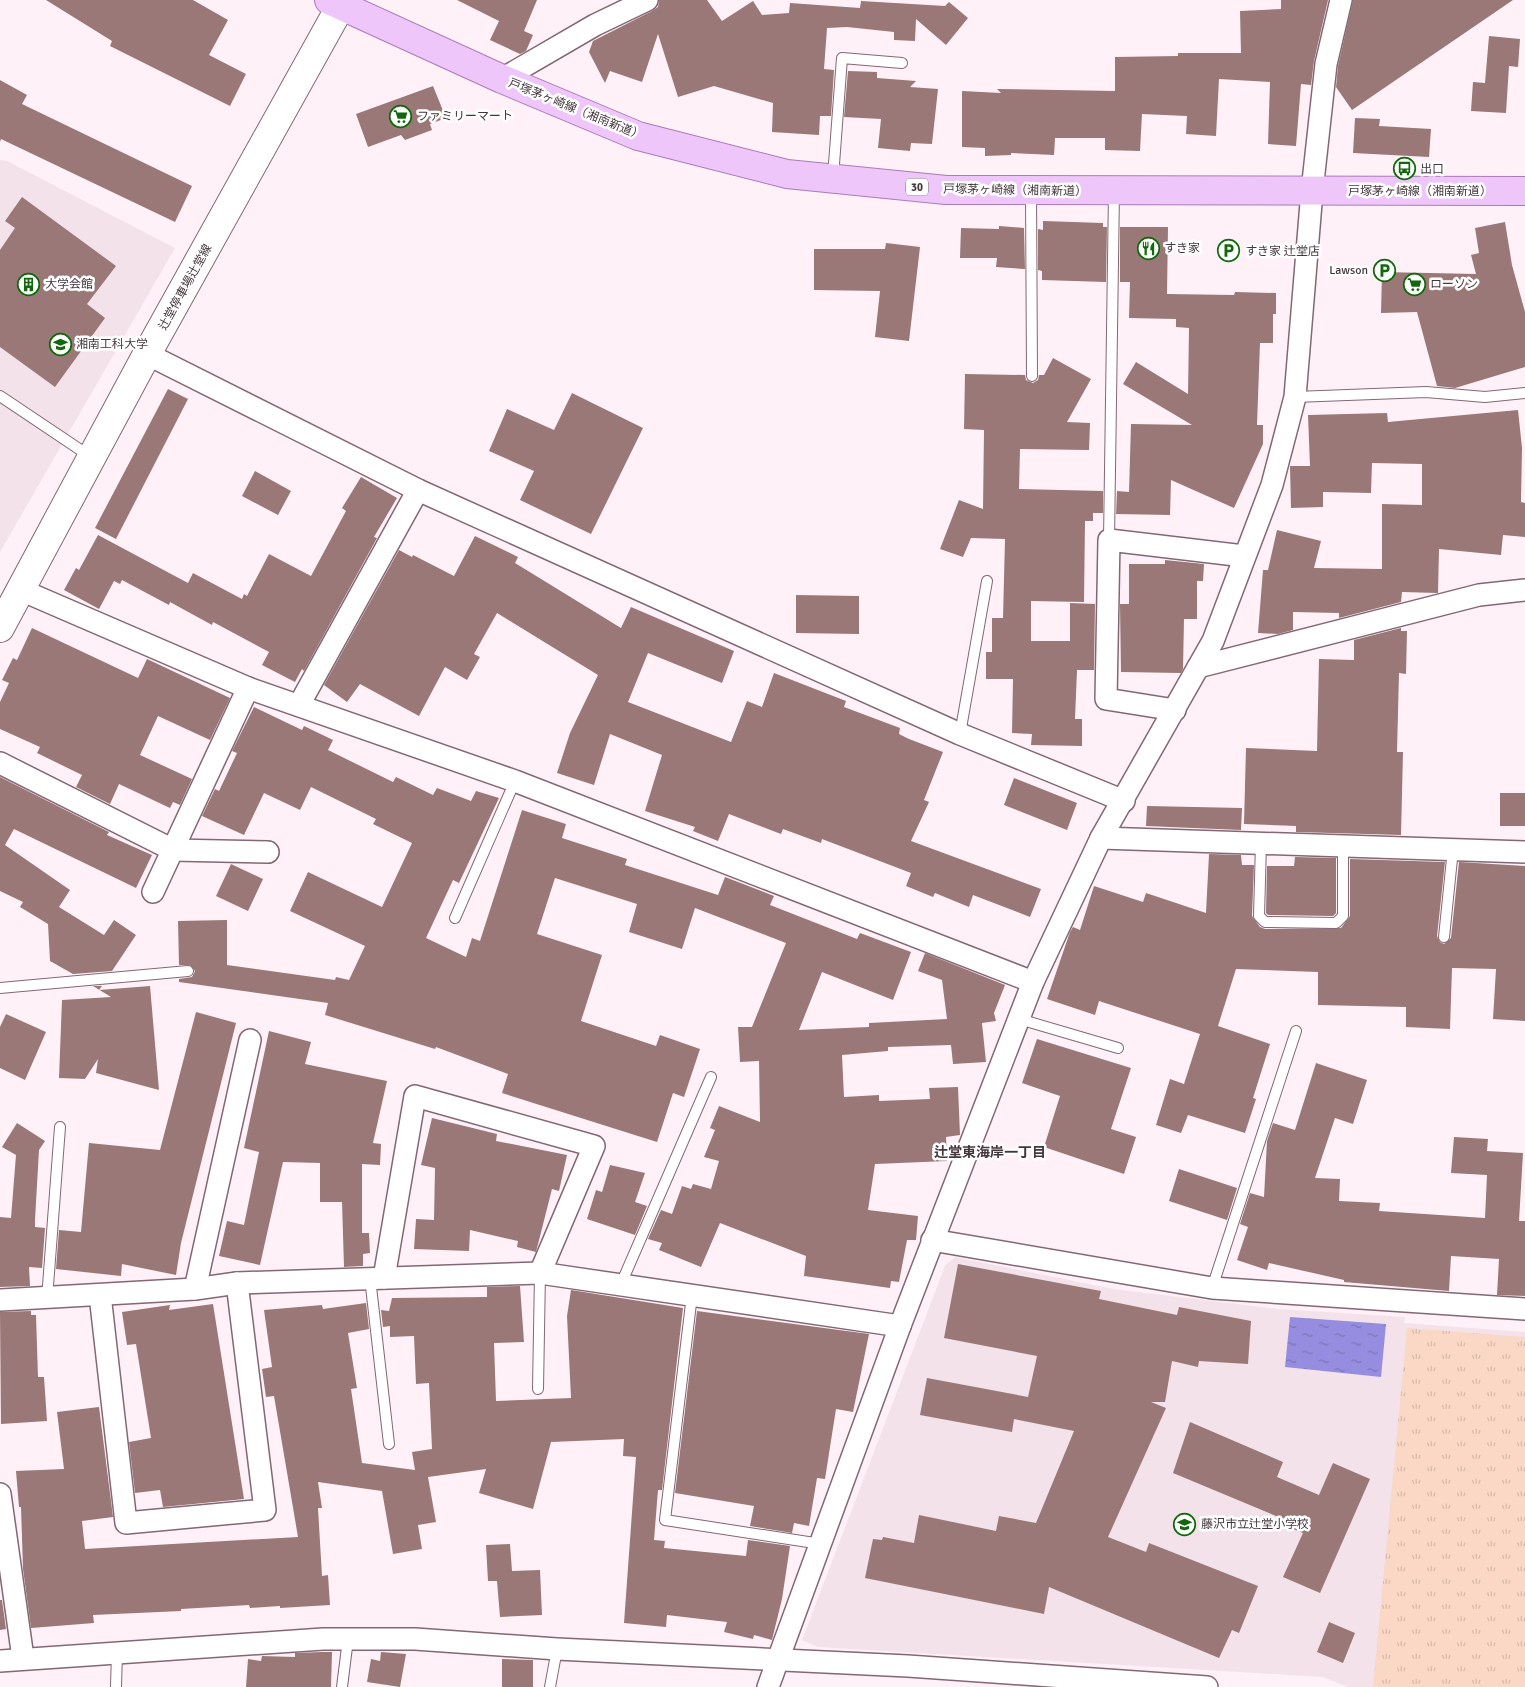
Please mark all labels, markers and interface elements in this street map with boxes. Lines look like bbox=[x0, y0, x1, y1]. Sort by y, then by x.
street label: 戸塚茅ヶ崎線（湘南新道） bbox=[506, 76, 645, 143]
supermarket icon: ファミリーマート bbox=[389, 104, 413, 128]
place label: ファミリーマート bbox=[417, 109, 513, 124]
bus stop icon: 出口 bbox=[1392, 157, 1416, 181]
place label: 出口 bbox=[1420, 162, 1444, 177]
road number: 30 bbox=[906, 178, 928, 196]
street label: 戸塚茅ヶ崎線（湘南新道） bbox=[943, 182, 1087, 199]
street label: 戸塚茅ヶ崎線（湘南新道） bbox=[1348, 184, 1492, 199]
restaurant icon: すき家 bbox=[1136, 236, 1160, 260]
parking icon: すき家 辻堂店 bbox=[1217, 239, 1241, 263]
place label: すき家 bbox=[1164, 241, 1200, 256]
street label: 辻堂停車場辻堂線 bbox=[156, 242, 215, 333]
place label: すき家 辻堂店 bbox=[1245, 244, 1320, 259]
parking icon: Lawson bbox=[1372, 258, 1396, 282]
place label: Lawson bbox=[1329, 263, 1368, 278]
building icon: 大学会館 bbox=[17, 272, 41, 296]
supermarket icon: ローソン bbox=[1402, 272, 1426, 296]
place label: 大学会館 bbox=[45, 277, 93, 292]
place label: ローソン bbox=[1430, 277, 1478, 292]
school or university icon: 湘南工科大学 bbox=[48, 332, 72, 356]
place label: 湘南工科大学 bbox=[76, 337, 148, 352]
district label: 辻堂東海岸一丁目 bbox=[934, 1144, 1046, 1161]
school or university icon: 藤沢市立辻堂小学校 bbox=[1173, 1512, 1197, 1536]
place label: 藤沢市立辻堂小学校 bbox=[1201, 1517, 1309, 1532]

